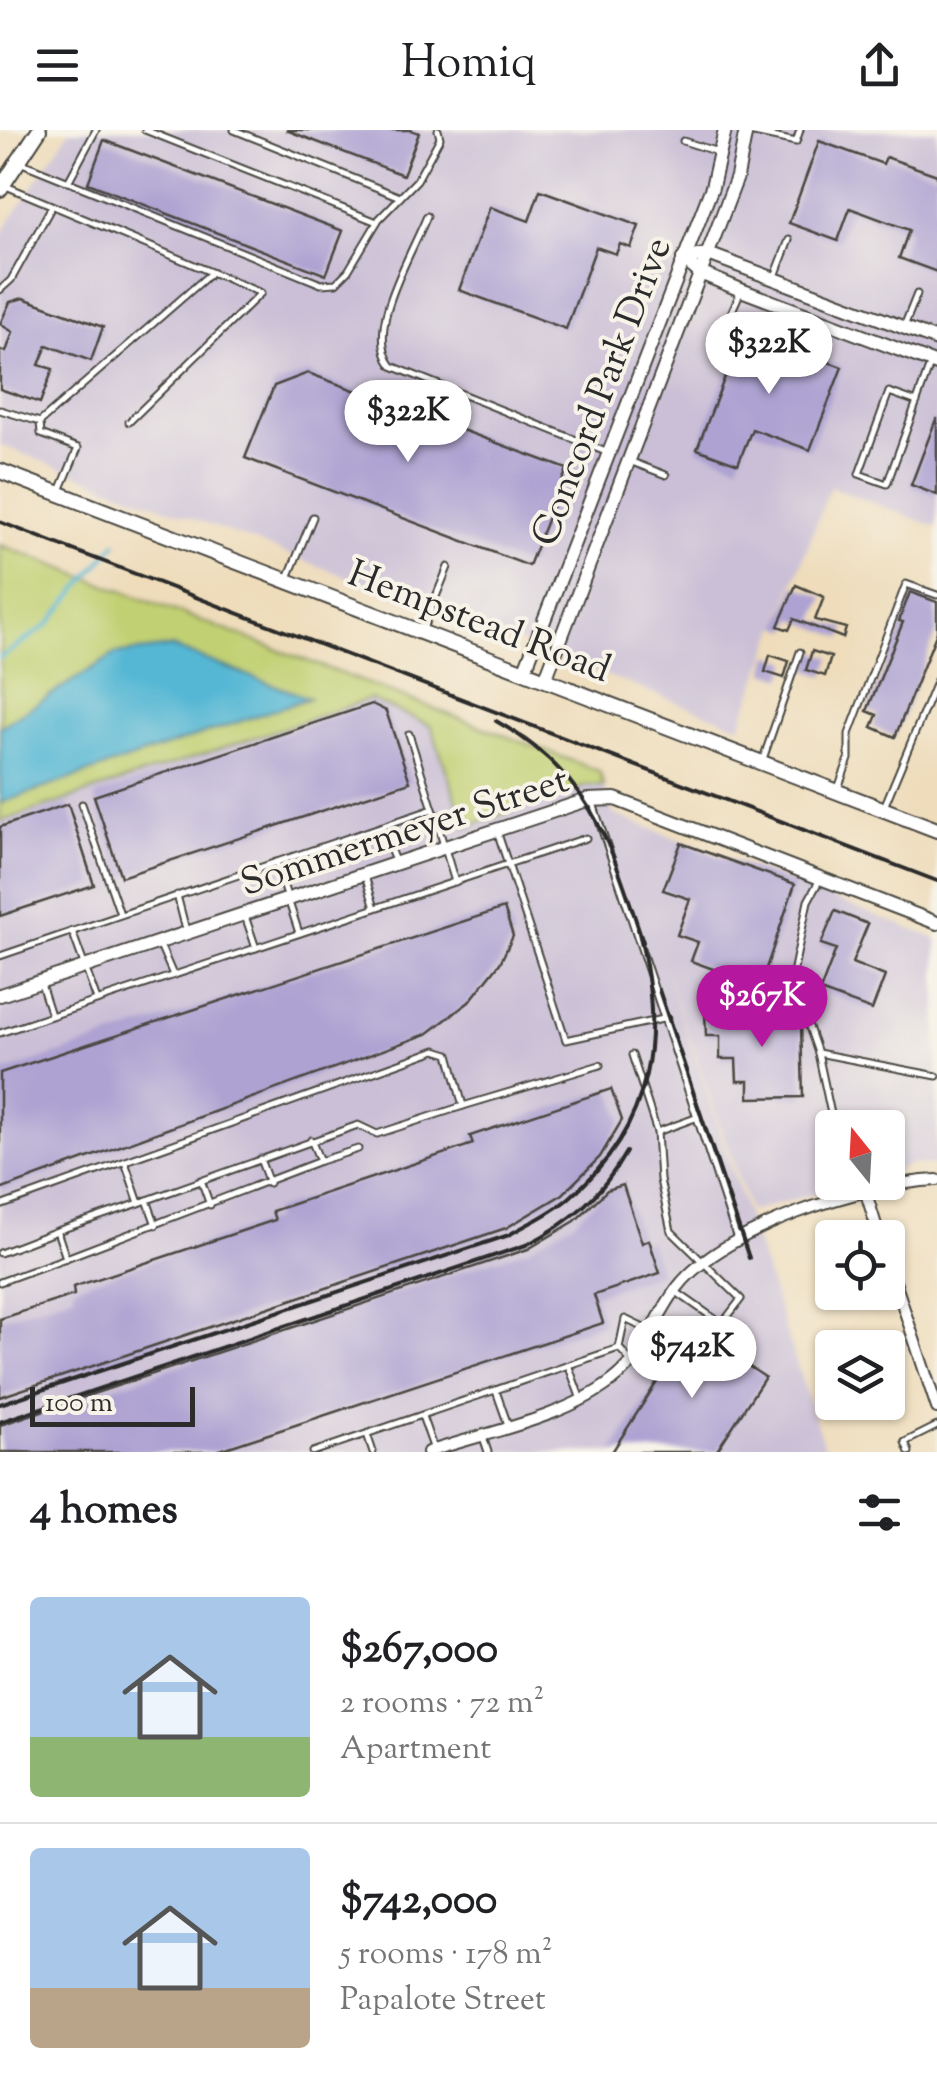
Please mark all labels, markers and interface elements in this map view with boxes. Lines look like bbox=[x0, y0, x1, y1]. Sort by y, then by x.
text: Homiq bbox=[401, 33, 536, 98]
icon: menu bbox=[30, 38, 85, 93]
icon: share bbox=[852, 38, 907, 93]
street label: Concord Park Drive bbox=[520, 230, 687, 554]
pin: $322K bbox=[699, 312, 839, 397]
text: $322K bbox=[727, 321, 811, 367]
pin: $322K bbox=[338, 380, 478, 465]
text: $322K bbox=[366, 389, 450, 435]
street label: Hempstead Road bbox=[339, 549, 618, 699]
street label: Sommermeyer Street bbox=[234, 755, 576, 912]
pin: $267K bbox=[692, 965, 832, 1050]
text: $267K bbox=[718, 974, 806, 1020]
north arrow bbox=[815, 1110, 905, 1200]
map controls bbox=[815, 1110, 905, 1420]
button: locate bbox=[815, 1220, 905, 1310]
pin: $742K bbox=[622, 1316, 762, 1401]
text: $742K bbox=[649, 1325, 735, 1371]
button: layers bbox=[815, 1330, 905, 1420]
scale bar bbox=[30, 1382, 195, 1426]
text: 100 m bbox=[45, 1384, 113, 1424]
text: 4 homes bbox=[30, 1482, 178, 1542]
icon: filters bbox=[852, 1485, 907, 1540]
text: $267,000 bbox=[340, 1621, 498, 1681]
icon: home bbox=[110, 1637, 230, 1757]
text: 2 rooms · 72 m² bbox=[340, 1681, 544, 1727]
text: Apartment bbox=[340, 1727, 491, 1773]
text: $742,000 bbox=[340, 1872, 497, 1932]
icon: home bbox=[110, 1888, 230, 2008]
text: 5 rooms · 178 m² bbox=[340, 1932, 552, 1978]
text: Papalote Street bbox=[340, 1978, 546, 2024]

